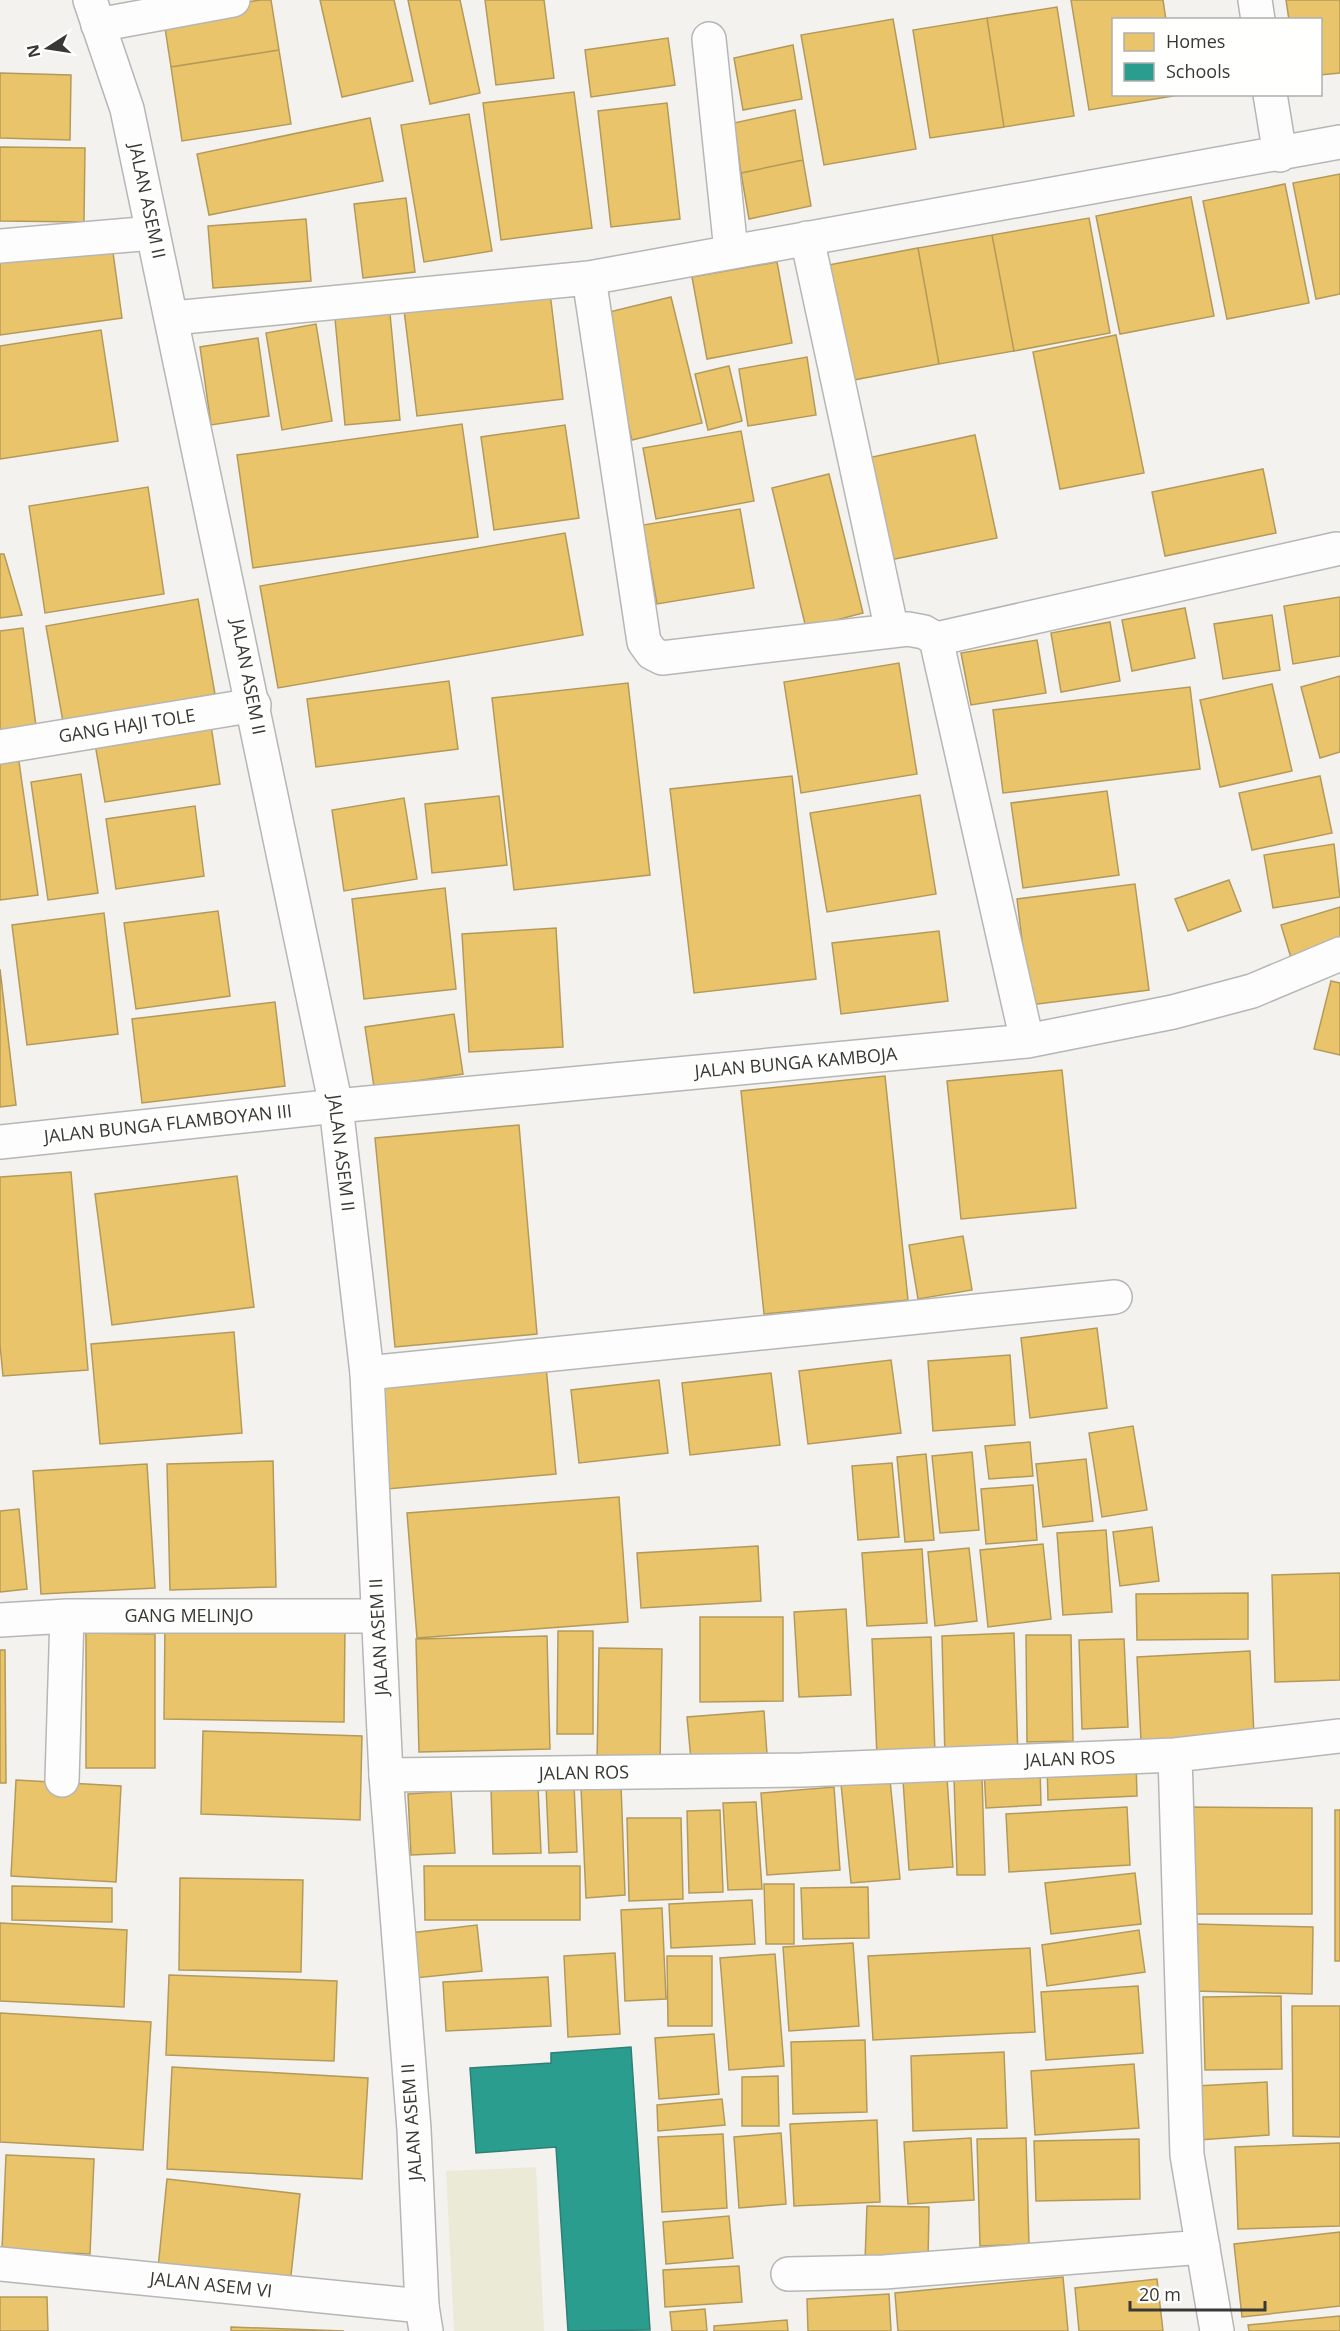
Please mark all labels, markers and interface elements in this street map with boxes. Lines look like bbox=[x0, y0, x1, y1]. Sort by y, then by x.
north arrow bbox=[18, 18, 78, 78]
legend bbox=[1112, 18, 1322, 96]
text: Homes bbox=[1166, 29, 1225, 53]
text: N bbox=[21, 42, 45, 60]
text: Schools bbox=[1166, 59, 1230, 83]
street label: JALAN ASEM II bbox=[124, 139, 172, 261]
street label: JALAN ASEM II bbox=[226, 615, 272, 737]
street label: GANG HAJI TOLE bbox=[57, 702, 197, 748]
street label: JALAN BUNGA KAMBOJA bbox=[692, 1041, 899, 1083]
street label: JALAN ASEM II bbox=[323, 1091, 361, 1213]
street label: JALAN BUNGA FLAMBOYAN III bbox=[41, 1098, 293, 1148]
street label: JALAN ASEM II bbox=[363, 1578, 393, 1698]
street label: GANG MELINJO bbox=[125, 1603, 253, 1627]
street label: JALAN ROS bbox=[1022, 1744, 1116, 1772]
street label: JALAN ROS bbox=[537, 1759, 629, 1785]
street label: JALAN ASEM II bbox=[395, 2063, 427, 2183]
street label: JALAN ASEM VI bbox=[147, 2265, 274, 2302]
scale bar bbox=[1130, 2274, 1265, 2312]
text: 20 m bbox=[1139, 2282, 1181, 2306]

